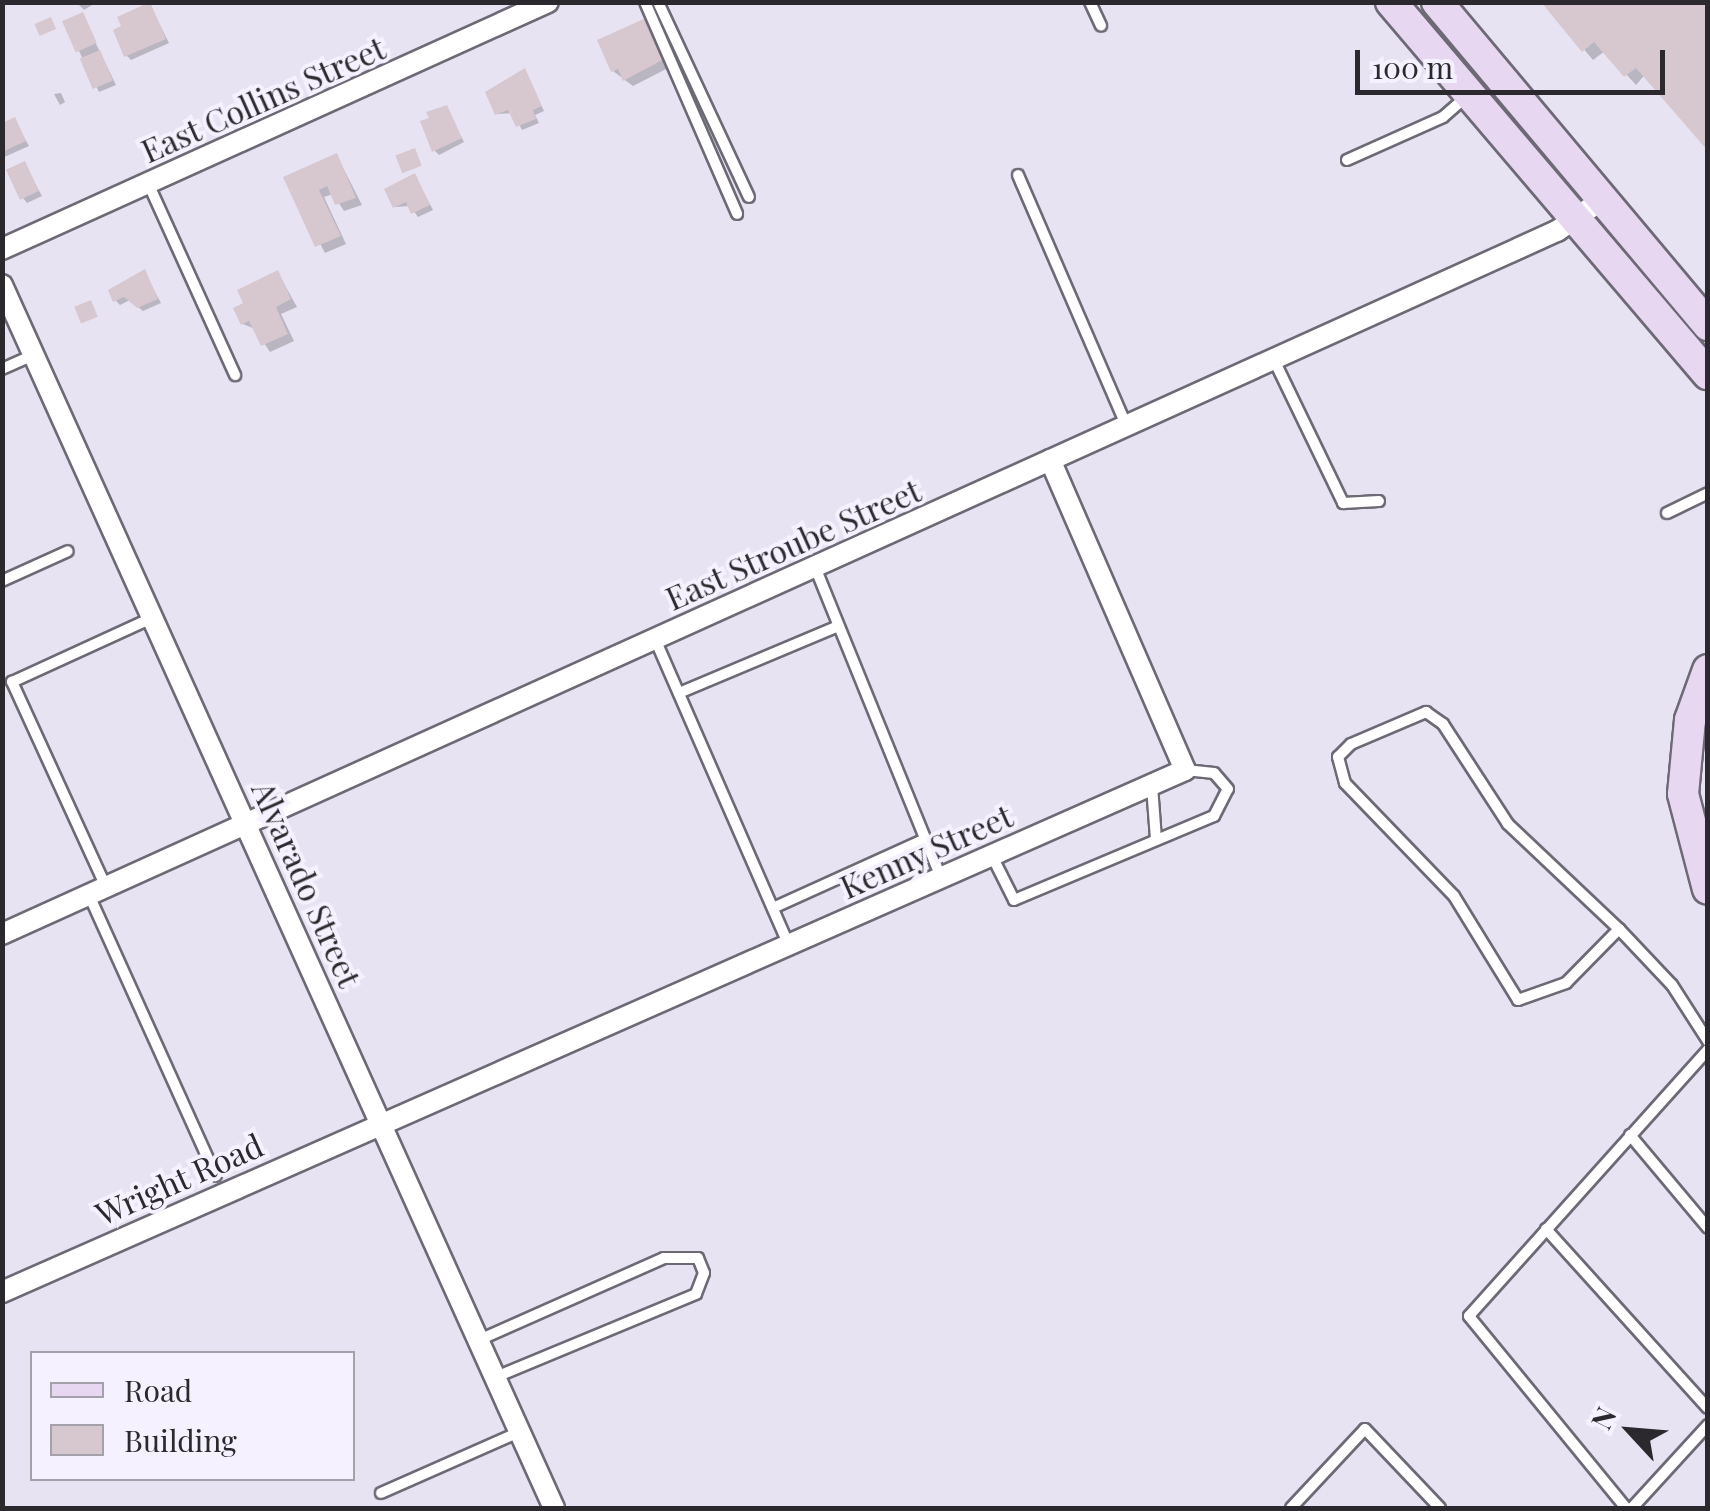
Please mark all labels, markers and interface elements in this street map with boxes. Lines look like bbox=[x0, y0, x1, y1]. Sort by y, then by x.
street label: East Collins Street bbox=[135, 28, 391, 170]
scale bar bbox=[1360, 30, 1670, 92]
text: 100 m bbox=[1372, 47, 1453, 87]
street label: East Stroube Street bbox=[659, 470, 927, 618]
street label: Alvarado Street bbox=[245, 775, 369, 993]
street label: Kenny Street bbox=[834, 796, 1018, 906]
street label: Wright Road bbox=[89, 1125, 269, 1233]
legend bbox=[30, 1351, 355, 1481]
text: Road bbox=[124, 1370, 192, 1410]
north arrow bbox=[1580, 1381, 1680, 1481]
text: N bbox=[1582, 1400, 1624, 1435]
text: Building bbox=[124, 1420, 237, 1460]

